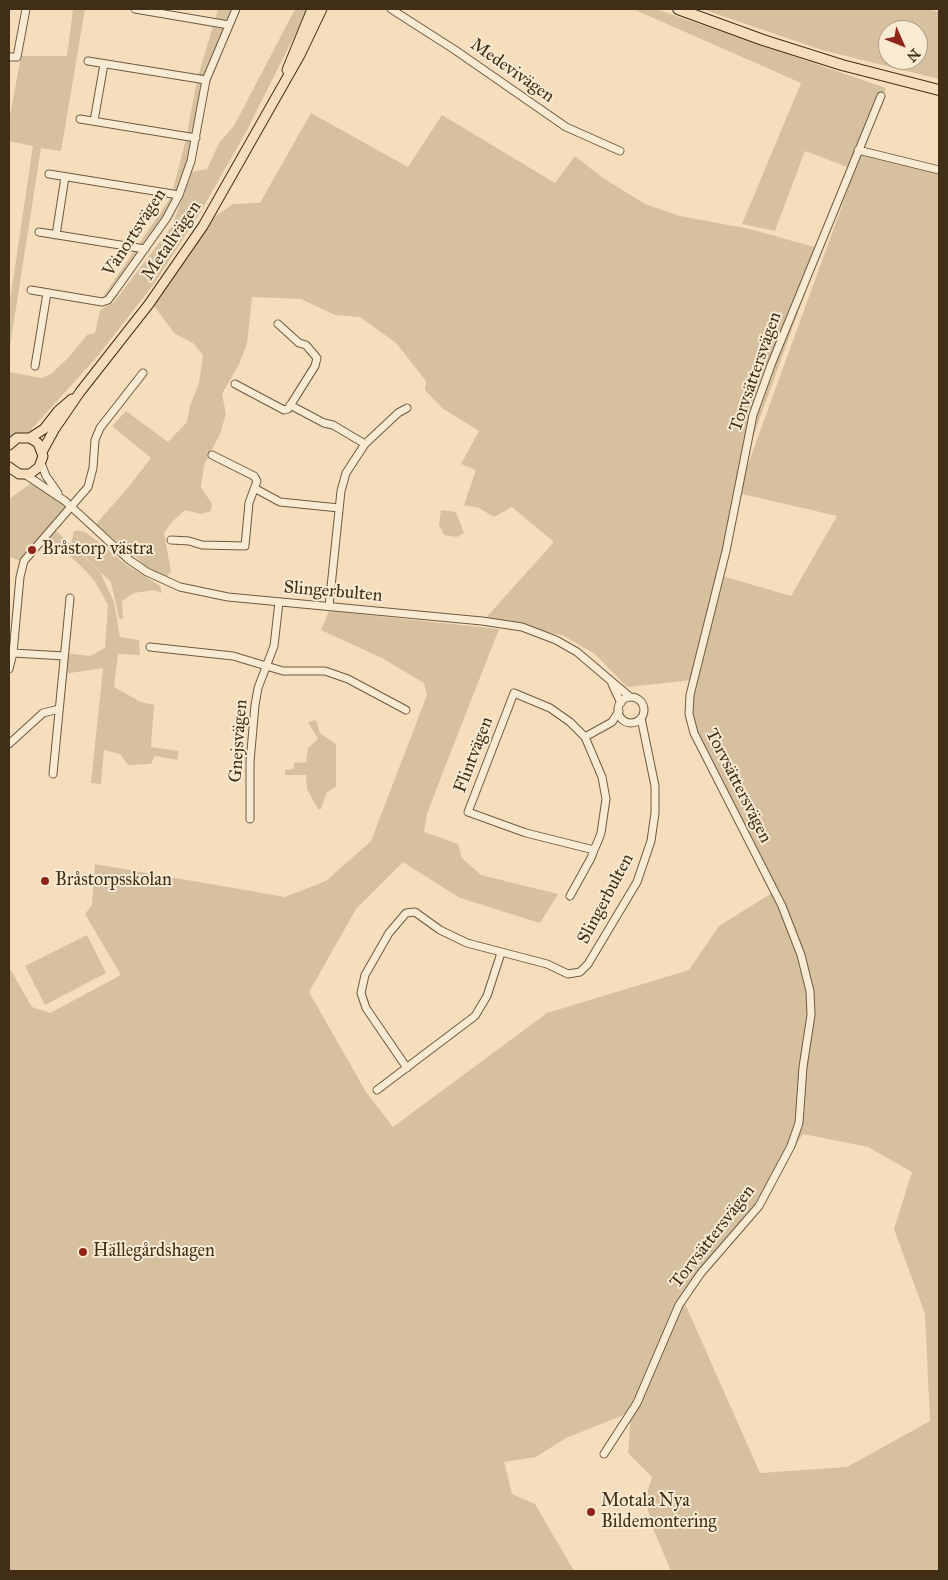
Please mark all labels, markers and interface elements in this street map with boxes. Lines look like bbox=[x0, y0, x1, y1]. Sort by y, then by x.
north arrow bbox=[878, 20, 928, 70]
street label: Medevivägen bbox=[466, 34, 558, 108]
text: N bbox=[903, 45, 924, 65]
street label: Vänortsvägen bbox=[99, 185, 171, 281]
street label: Metallvägen bbox=[138, 197, 206, 285]
street label: Torvsättersvägen bbox=[725, 309, 787, 435]
place label: Bråstorp västra bbox=[42, 539, 153, 561]
marker: Bråstorp västra bbox=[26, 544, 38, 556]
street label: Slingerbulten bbox=[283, 577, 383, 607]
street label: Gnejsvägen bbox=[225, 699, 253, 783]
street label: Flintvägen bbox=[450, 714, 498, 796]
street label: Torvsättersvägen bbox=[700, 725, 776, 847]
street label: Slingerbulten bbox=[573, 850, 639, 948]
place label: Bråstorpsskolan bbox=[55, 870, 172, 892]
marker: Bråstorpsskolan bbox=[39, 875, 51, 887]
street label: Torvsättersvägen bbox=[666, 1181, 760, 1293]
place label: Hällegårdshagen bbox=[93, 1241, 215, 1263]
marker: Hällegårdshagen bbox=[77, 1246, 89, 1258]
place label: Motala Nya Bildemontering bbox=[601, 1491, 717, 1534]
marker: Motala Nya Bildemontering bbox=[585, 1506, 597, 1518]

